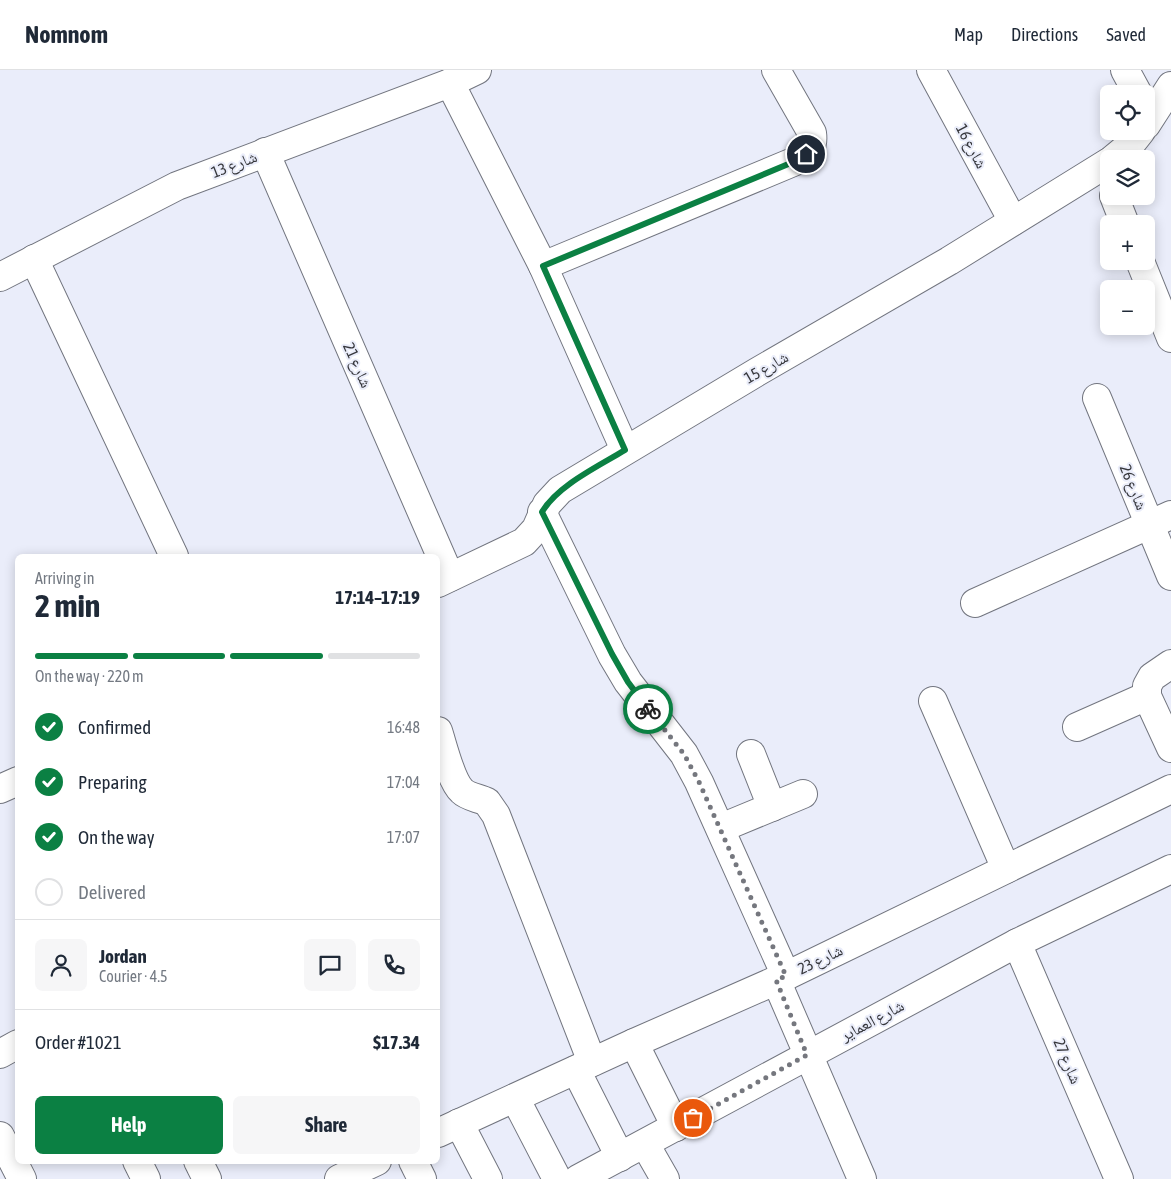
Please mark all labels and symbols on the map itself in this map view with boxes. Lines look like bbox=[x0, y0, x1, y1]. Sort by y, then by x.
street label: شارع 16 bbox=[951, 121, 991, 172]
pin bbox=[785, 133, 827, 175]
street label: شارع 13 bbox=[209, 147, 260, 183]
street label: شارع 21 bbox=[338, 340, 376, 391]
street label: شارع 15 bbox=[741, 347, 792, 388]
street label: شارع 26 bbox=[1115, 462, 1151, 513]
courier bbox=[623, 684, 673, 734]
street label: شارع 23 bbox=[795, 940, 846, 979]
street label: شارع العماير bbox=[836, 996, 908, 1046]
street label: شارع 27 bbox=[1049, 1036, 1086, 1087]
pin bbox=[672, 1097, 714, 1139]

